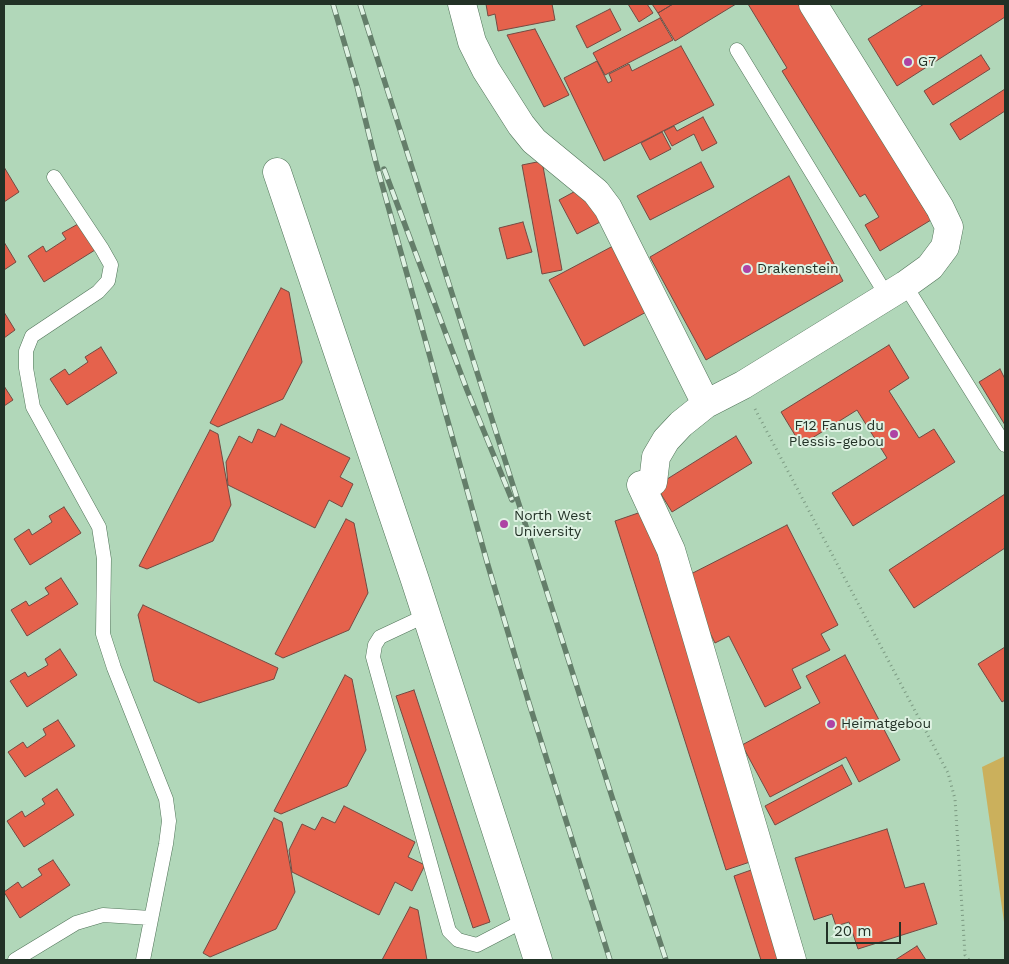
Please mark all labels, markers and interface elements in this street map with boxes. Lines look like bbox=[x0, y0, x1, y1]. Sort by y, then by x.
place label: G7 bbox=[918, 54, 936, 70]
marker: G7 bbox=[902, 56, 914, 68]
place label: Drakenstein bbox=[757, 261, 839, 277]
marker: Drakenstein bbox=[741, 263, 753, 275]
place label: F12 Fanus du Plessis-gebou bbox=[789, 418, 884, 451]
marker: F12 Fanus du Plessis-gebou bbox=[888, 428, 900, 440]
place label: North West University bbox=[514, 508, 591, 540]
marker: North West University bbox=[498, 518, 510, 530]
place label: Heimatgebou bbox=[841, 716, 931, 732]
marker: Heimatgebou bbox=[825, 718, 837, 730]
scale bar bbox=[829, 912, 904, 944]
text: 20 m bbox=[834, 922, 872, 940]

